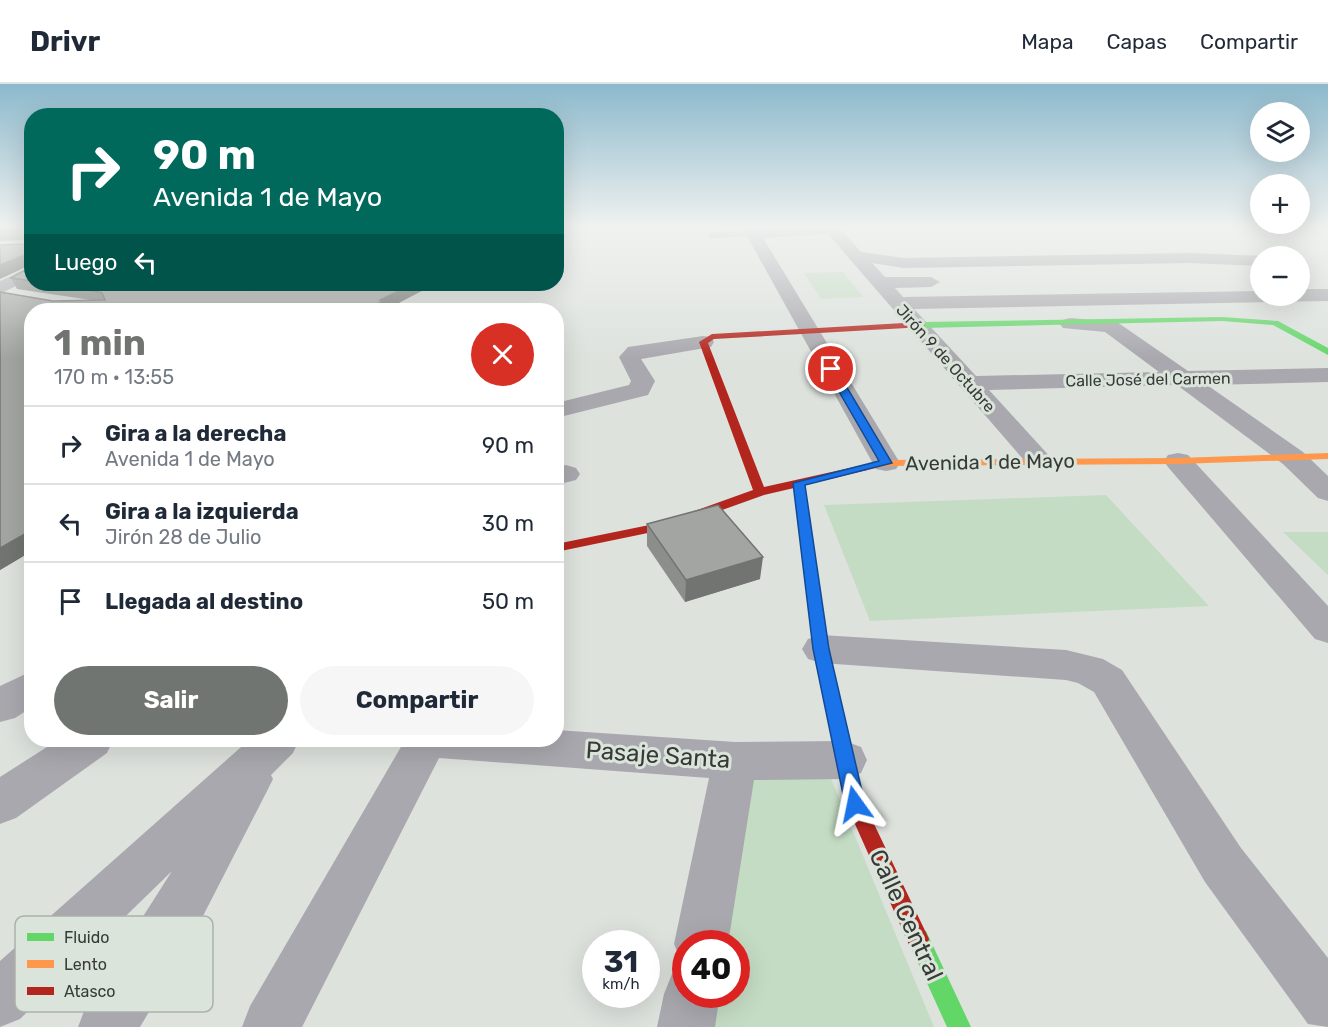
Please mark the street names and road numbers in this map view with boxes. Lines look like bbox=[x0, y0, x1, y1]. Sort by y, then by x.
street label: Jirón 9 de Octubre bbox=[892, 301, 999, 416]
street label: Calle José del Carmen bbox=[1065, 369, 1231, 390]
street label: Avenida 1 de Mayo bbox=[905, 449, 1075, 475]
street label: Pasaje Santa bbox=[585, 736, 731, 774]
street label: Calle Central bbox=[863, 845, 949, 985]

